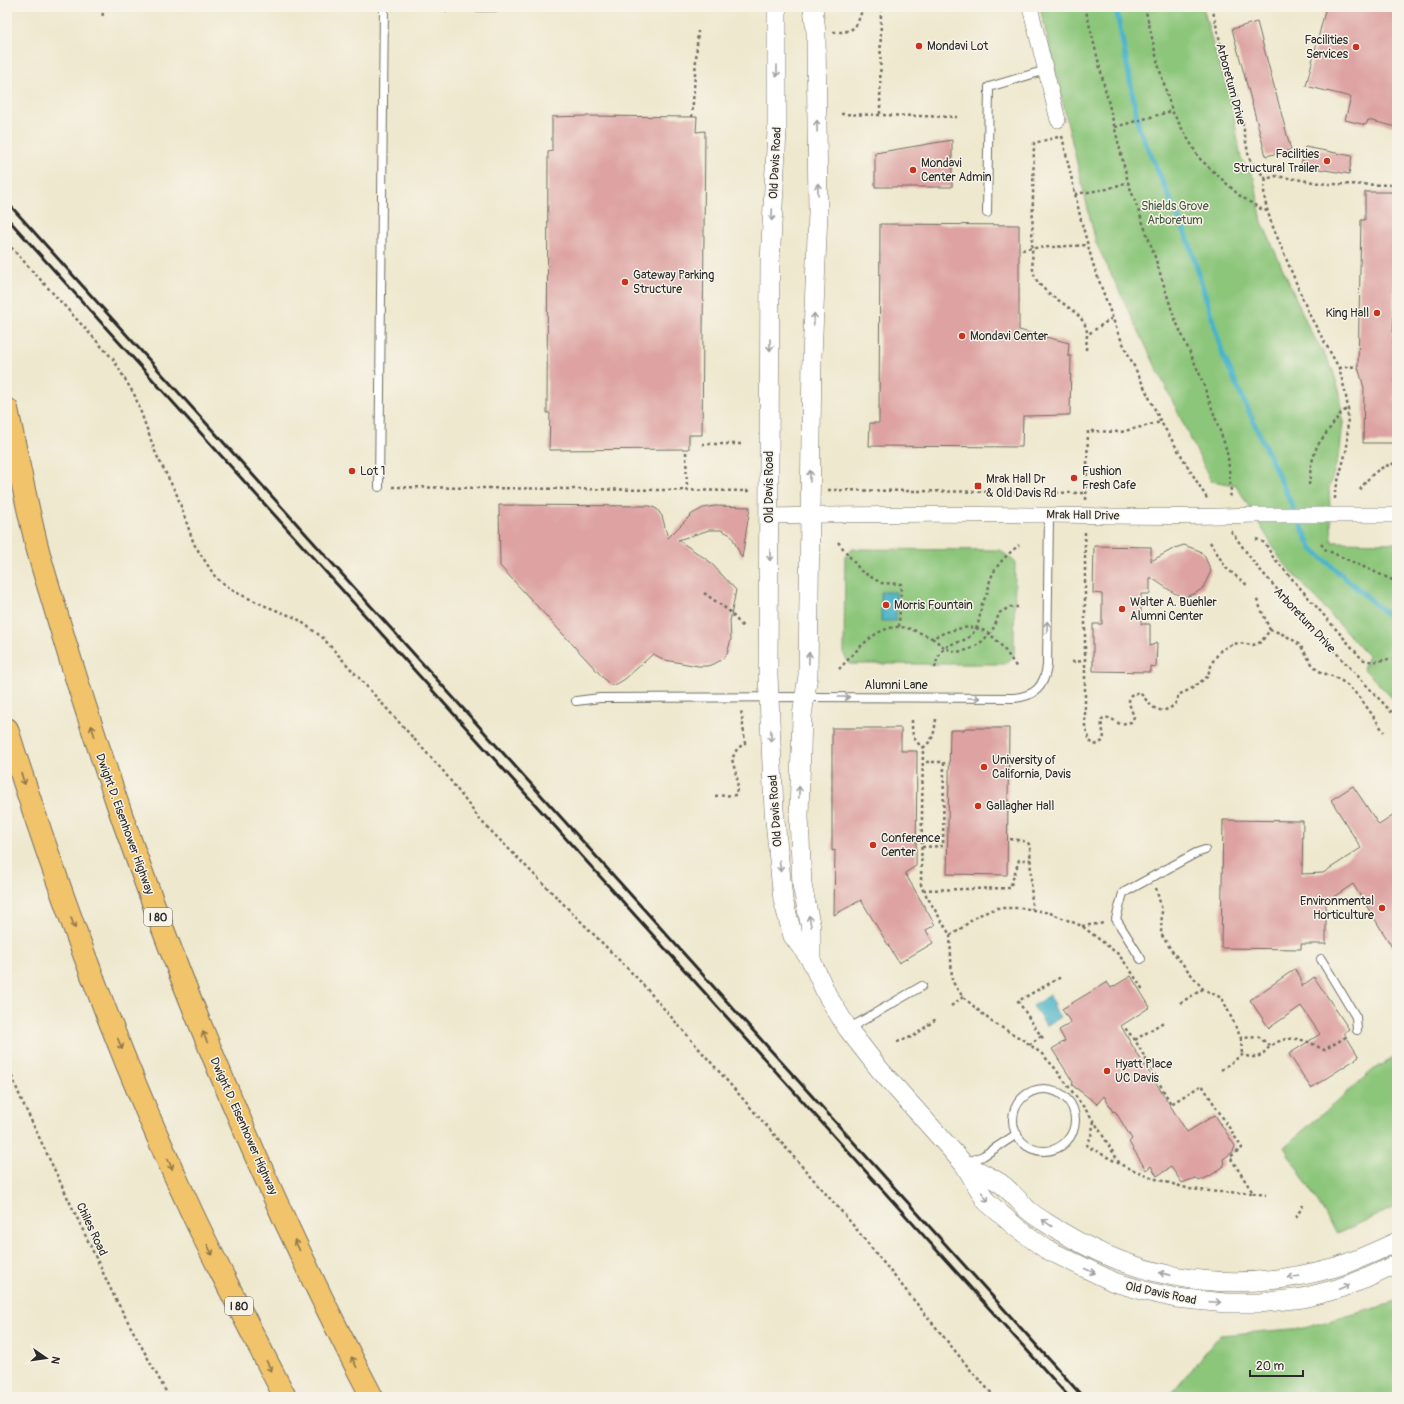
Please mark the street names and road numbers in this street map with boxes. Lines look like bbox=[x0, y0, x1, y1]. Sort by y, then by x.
street label: Arboretum Drive bbox=[1212, 42, 1249, 127]
street label: Old Davis Road bbox=[766, 126, 785, 200]
street label: Old Davis Road bbox=[762, 451, 777, 523]
street label: Mrak Hall Drive bbox=[1046, 507, 1120, 524]
street label: Arboretum Drive bbox=[1271, 585, 1339, 656]
street label: Alumni Lane bbox=[864, 678, 928, 693]
street label: Dwight D. Eisenhower Highway bbox=[92, 752, 157, 897]
street label: Old Davis Road bbox=[765, 774, 786, 848]
road number: I 80 bbox=[144, 908, 172, 926]
street label: Dwight D. Eisenhower Highway bbox=[206, 1055, 281, 1197]
street label: Chiles Road bbox=[73, 1200, 110, 1258]
street label: Old Davis Road bbox=[1124, 1279, 1198, 1308]
road number: I 80 bbox=[225, 1297, 253, 1315]

